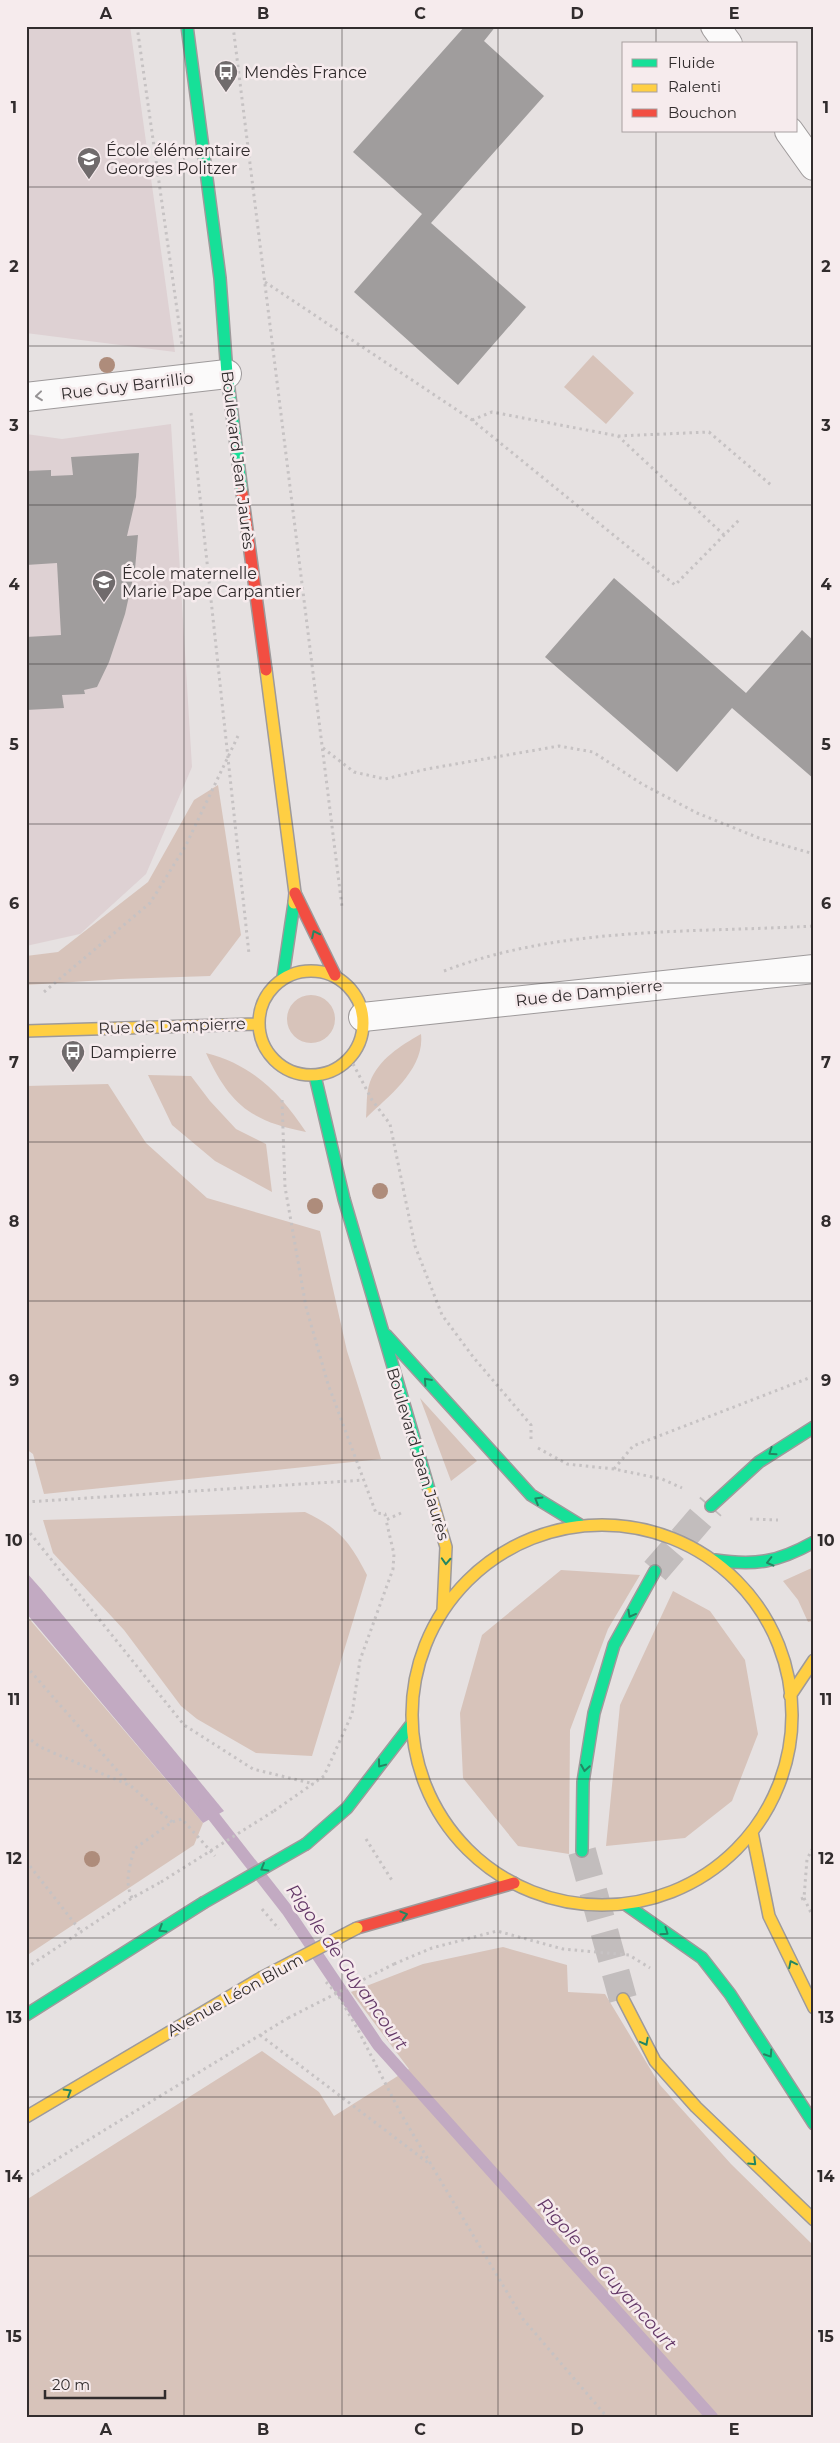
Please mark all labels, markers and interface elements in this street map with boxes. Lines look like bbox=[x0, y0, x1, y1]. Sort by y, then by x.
text: A bbox=[99, 4, 113, 23]
text: B bbox=[257, 4, 269, 23]
text: C bbox=[414, 4, 426, 23]
text: D bbox=[570, 4, 584, 23]
text: E bbox=[729, 4, 739, 23]
legend bbox=[622, 42, 798, 132]
text: Fluide bbox=[668, 53, 715, 72]
bus stop icon: Mendès France bbox=[213, 59, 239, 93]
place label: Mendès France bbox=[244, 63, 367, 82]
text: Ralenti bbox=[668, 77, 721, 96]
text: 1 bbox=[11, 98, 17, 117]
text: 1 bbox=[823, 98, 829, 117]
text: Bouchon bbox=[668, 103, 737, 122]
place label: École élémentaire Georges Politzer bbox=[106, 141, 251, 178]
school or university icon: École élémentaire Georges Politzer bbox=[76, 146, 102, 180]
text: 2 bbox=[9, 257, 19, 276]
text: 2 bbox=[821, 257, 831, 276]
street label: Rue Guy Barrillio bbox=[60, 368, 194, 404]
street label: Boulevard Jean Jaurès bbox=[218, 370, 258, 550]
one-way arrow bbox=[35, 390, 43, 401]
text: 3 bbox=[8, 416, 19, 435]
text: 3 bbox=[820, 416, 831, 435]
place label: École maternelle Marie Pape Carpantier bbox=[122, 564, 301, 601]
school or university icon: École maternelle Marie Pape Carpantier bbox=[91, 569, 117, 603]
text: 4 bbox=[8, 575, 20, 594]
text: 4 bbox=[820, 575, 832, 594]
text: 5 bbox=[9, 735, 19, 754]
text: 5 bbox=[821, 735, 831, 754]
text: 6 bbox=[9, 894, 19, 913]
text: 6 bbox=[821, 894, 831, 913]
one-way arrow bbox=[311, 930, 321, 939]
street label: Rue de Dampierre bbox=[515, 976, 663, 1010]
street label: Rue de Dampierre bbox=[98, 1014, 246, 1038]
bus stop icon: Dampierre bbox=[60, 1039, 86, 1073]
place label: Dampierre bbox=[90, 1043, 177, 1062]
text: 7 bbox=[9, 1053, 19, 1072]
text: 7 bbox=[821, 1053, 831, 1072]
text: 8 bbox=[9, 1212, 19, 1231]
text: 8 bbox=[821, 1212, 831, 1231]
street label: Boulevard Jean Jaurès bbox=[383, 1365, 453, 1543]
text: 9 bbox=[9, 1371, 19, 1390]
text: 9 bbox=[821, 1371, 831, 1390]
one-way arrow bbox=[424, 1378, 433, 1387]
one-way arrow bbox=[768, 1446, 778, 1455]
one-way arrow bbox=[535, 1496, 544, 1506]
text: 10 bbox=[5, 1531, 23, 1550]
text: 10 bbox=[817, 1531, 835, 1550]
one-way arrow bbox=[765, 1556, 774, 1567]
one-way arrow bbox=[440, 1557, 451, 1565]
one-way arrow bbox=[628, 1608, 638, 1617]
text: 11 bbox=[8, 1690, 20, 1709]
text: 11 bbox=[820, 1690, 832, 1709]
one-way arrow bbox=[378, 1758, 386, 1767]
one-way arrow bbox=[581, 1764, 591, 1773]
text: 12 bbox=[6, 1849, 22, 1868]
text: 12 bbox=[818, 1849, 834, 1868]
one-way arrow bbox=[260, 1862, 269, 1872]
water label: Rigole de Guyancourt bbox=[281, 1880, 413, 2055]
one-way arrow bbox=[400, 1910, 408, 1921]
one-way arrow bbox=[158, 1923, 167, 1932]
one-way arrow bbox=[659, 1926, 669, 1935]
street label: Avenue Léon Blum bbox=[164, 1950, 306, 2040]
one-way arrow bbox=[788, 1960, 798, 1969]
text: 13 bbox=[6, 2008, 22, 2027]
text: 13 bbox=[818, 2008, 834, 2027]
one-way arrow bbox=[639, 2037, 649, 2046]
one-way arrow bbox=[763, 2049, 772, 2058]
one-way arrow bbox=[62, 2088, 71, 2098]
one-way arrow bbox=[748, 2156, 757, 2165]
text: 14 bbox=[5, 2167, 23, 2186]
text: 14 bbox=[817, 2167, 835, 2186]
water label: Rigole de Guyancourt bbox=[533, 2193, 682, 2355]
text: 15 bbox=[6, 2327, 22, 2346]
text: 15 bbox=[818, 2327, 834, 2346]
scale bar bbox=[45, 2368, 165, 2400]
text: 20 m bbox=[52, 2375, 90, 2394]
text: A bbox=[99, 2420, 113, 2439]
text: B bbox=[257, 2420, 269, 2439]
text: C bbox=[414, 2420, 426, 2439]
text: D bbox=[570, 2420, 584, 2439]
text: E bbox=[729, 2420, 739, 2439]

